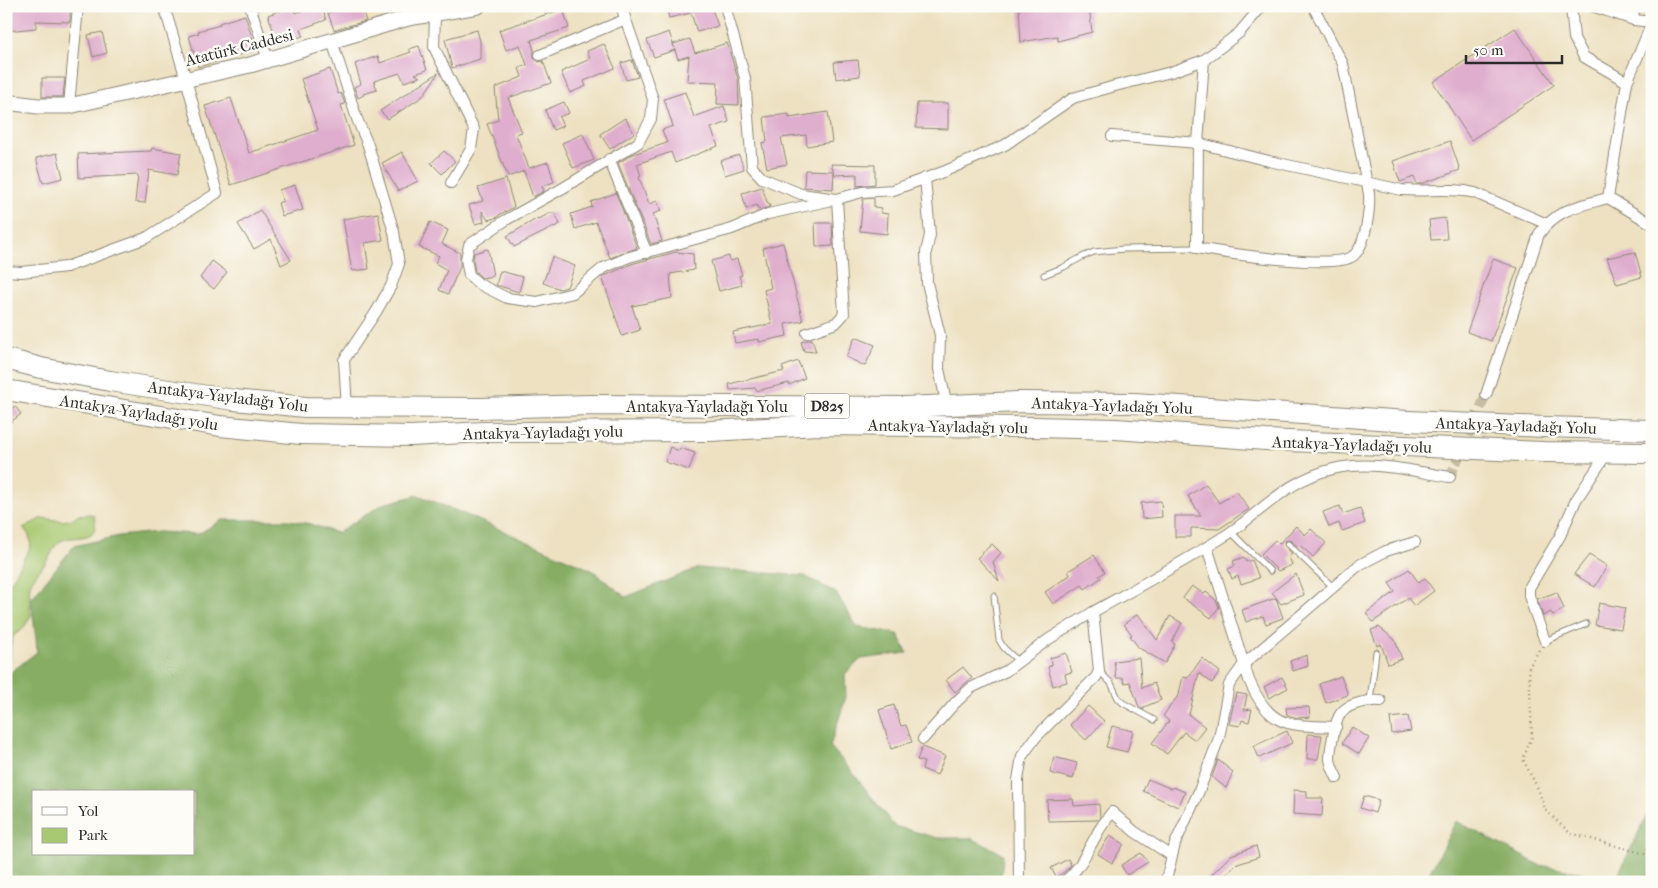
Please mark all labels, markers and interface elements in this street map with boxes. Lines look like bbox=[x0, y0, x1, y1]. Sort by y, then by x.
street label: Atatürk Caddesi bbox=[182, 25, 295, 70]
scale bar bbox=[1466, 32, 1562, 64]
text: 50 m bbox=[1473, 41, 1504, 59]
street label: Antakya-Yayladağı Yolu bbox=[146, 377, 309, 416]
street label: Antakya-Yayladağı yolu bbox=[57, 390, 220, 434]
street label: Antakya-Yayladağı Yolu bbox=[1030, 393, 1193, 418]
road number: D825 bbox=[804, 394, 850, 418]
street label: Antakya-Yayladağı Yolu bbox=[625, 397, 788, 416]
street label: Antakya-Yayladağı Yolu bbox=[1434, 413, 1597, 438]
street label: Antakya-Yayladağı yolu bbox=[867, 416, 1028, 437]
street label: Antakya-Yayladağı yolu bbox=[462, 422, 623, 443]
street label: Antakya-Yayladağı yolu bbox=[1271, 432, 1432, 457]
legend bbox=[32, 790, 195, 856]
text: Yol bbox=[77, 802, 98, 820]
text: Park bbox=[78, 826, 108, 844]

